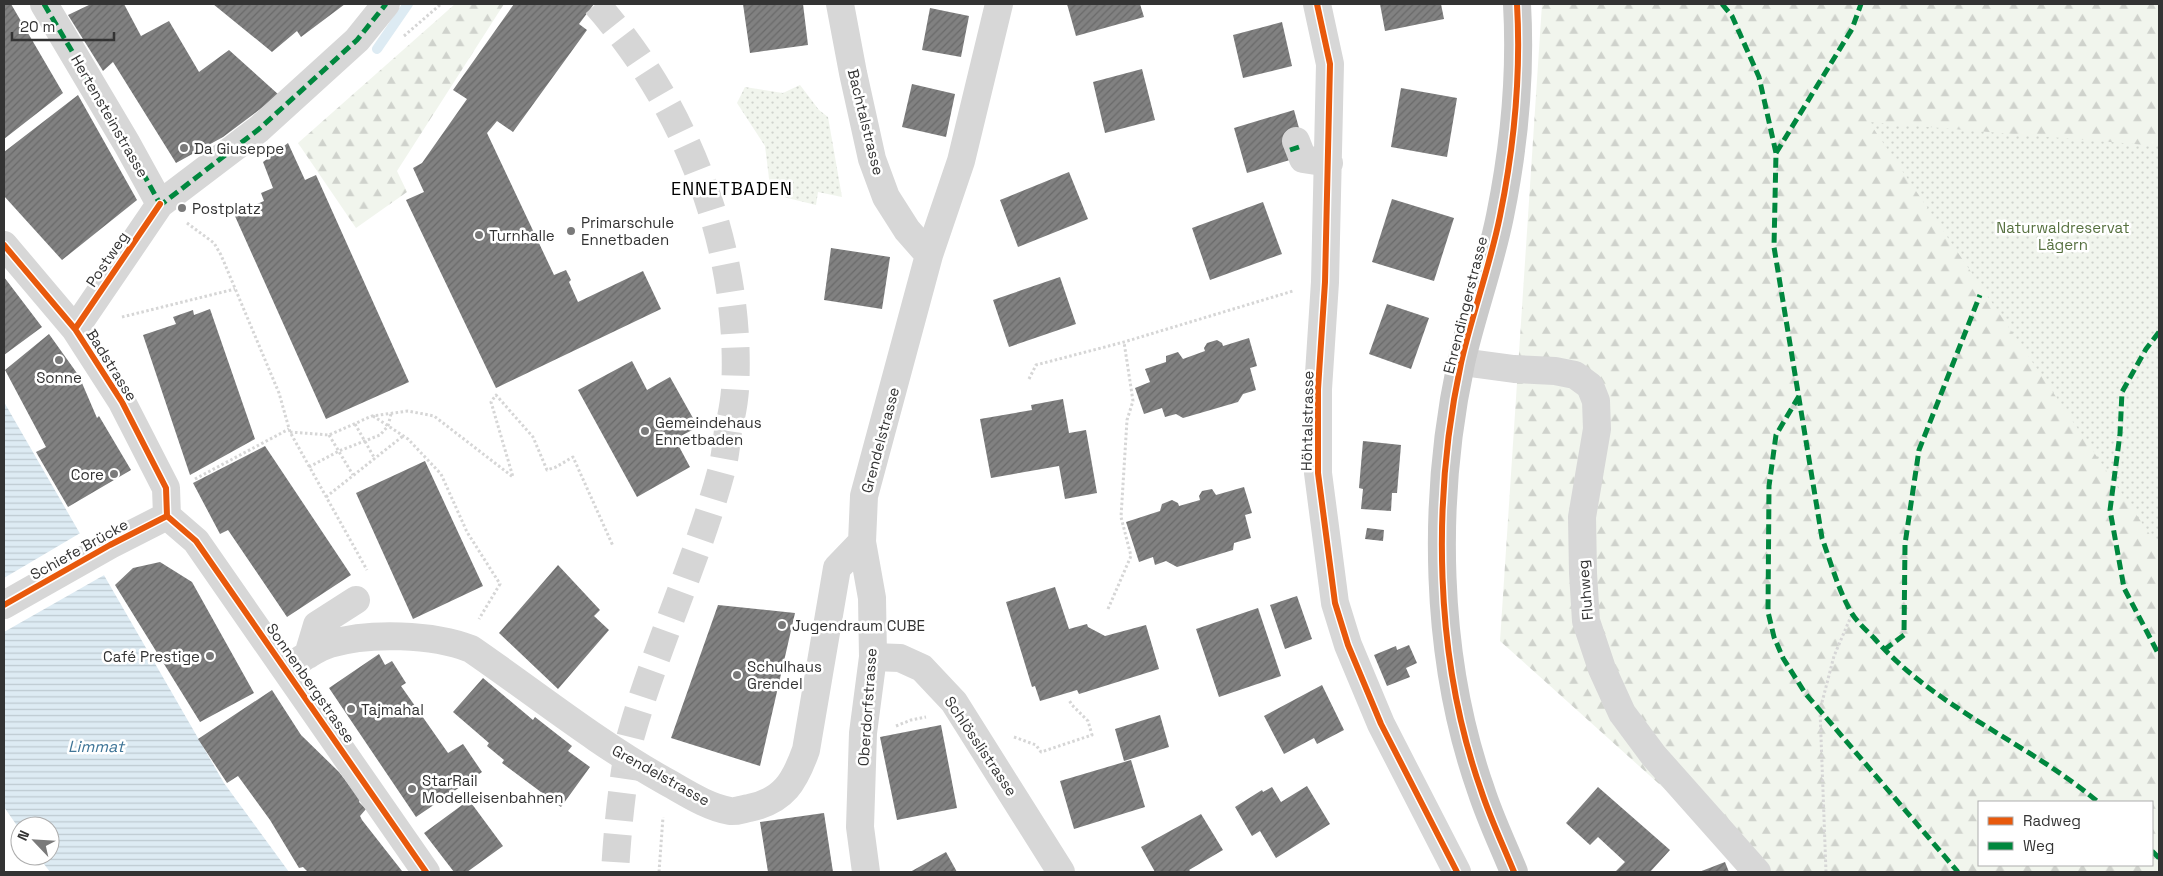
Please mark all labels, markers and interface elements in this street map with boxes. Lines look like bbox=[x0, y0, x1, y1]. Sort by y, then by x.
scale bar bbox=[12, 10, 115, 42]
text: 20 m bbox=[20, 17, 55, 36]
street label: Hertensteinstrasse bbox=[67, 51, 153, 181]
street label: Bachtalstrasse bbox=[844, 67, 888, 177]
place label: Da Giuseppe bbox=[194, 139, 284, 158]
marker: Da Giuseppe bbox=[178, 142, 190, 154]
district label: ENNETBADEN bbox=[671, 177, 793, 200]
place label: Postplatz bbox=[192, 199, 261, 218]
marker: Postplatz bbox=[176, 202, 188, 214]
place label: Primarschule Ennetbaden bbox=[581, 213, 674, 249]
park label: Naturwaldreservat Lägern bbox=[1996, 218, 2130, 254]
marker: Primarschule Ennetbaden bbox=[565, 225, 577, 237]
place label: Turnhalle bbox=[489, 226, 555, 245]
street label: Postweg bbox=[81, 228, 133, 290]
marker: Turnhalle bbox=[473, 229, 485, 241]
street label: Ehrendingerstrasse bbox=[1439, 234, 1491, 376]
street label: Badstrasse bbox=[82, 325, 142, 405]
marker: Sonne bbox=[53, 354, 65, 366]
place label: Sonne bbox=[36, 368, 82, 387]
street label: Höhtalstrasse bbox=[1297, 370, 1317, 471]
street label: Grendelstrasse bbox=[857, 385, 903, 495]
place label: Gemeindehaus Ennetbaden bbox=[655, 413, 762, 449]
marker: Gemeindehaus Ennetbaden bbox=[639, 425, 651, 437]
place label: Core bbox=[71, 465, 104, 484]
marker: Core bbox=[108, 468, 120, 480]
street label: Schiefe Brücke bbox=[27, 514, 131, 584]
street label: Fluhweg bbox=[1573, 559, 1597, 621]
place label: Jugendraum CUBE bbox=[792, 616, 925, 635]
street label: Sonnenbergstrasse bbox=[263, 619, 360, 747]
marker: Jugendraum CUBE bbox=[776, 619, 788, 631]
place label: Café Prestige bbox=[103, 647, 200, 666]
street label: Oberdorfstrasse bbox=[853, 647, 881, 767]
marker: Café Prestige bbox=[204, 650, 216, 662]
place label: Schulhaus Grendel bbox=[747, 657, 822, 693]
marker: Schulhaus Grendel bbox=[731, 669, 743, 681]
street label: Schlösslistrasse bbox=[940, 692, 1022, 800]
place label: Tajmahal bbox=[361, 700, 424, 719]
marker: Tajmahal bbox=[345, 703, 357, 715]
water label: Limmat bbox=[68, 736, 126, 757]
street label: Grendelstrasse bbox=[609, 740, 713, 810]
place label: StarRail Modelleisenbahnen bbox=[422, 771, 563, 807]
marker: StarRail Modelleisenbahnen bbox=[406, 783, 418, 795]
legend bbox=[1978, 801, 2153, 866]
text: Radweg bbox=[2023, 811, 2081, 830]
north arrow bbox=[10, 816, 60, 866]
text: N bbox=[13, 827, 33, 844]
text: Weg bbox=[2023, 836, 2054, 855]

